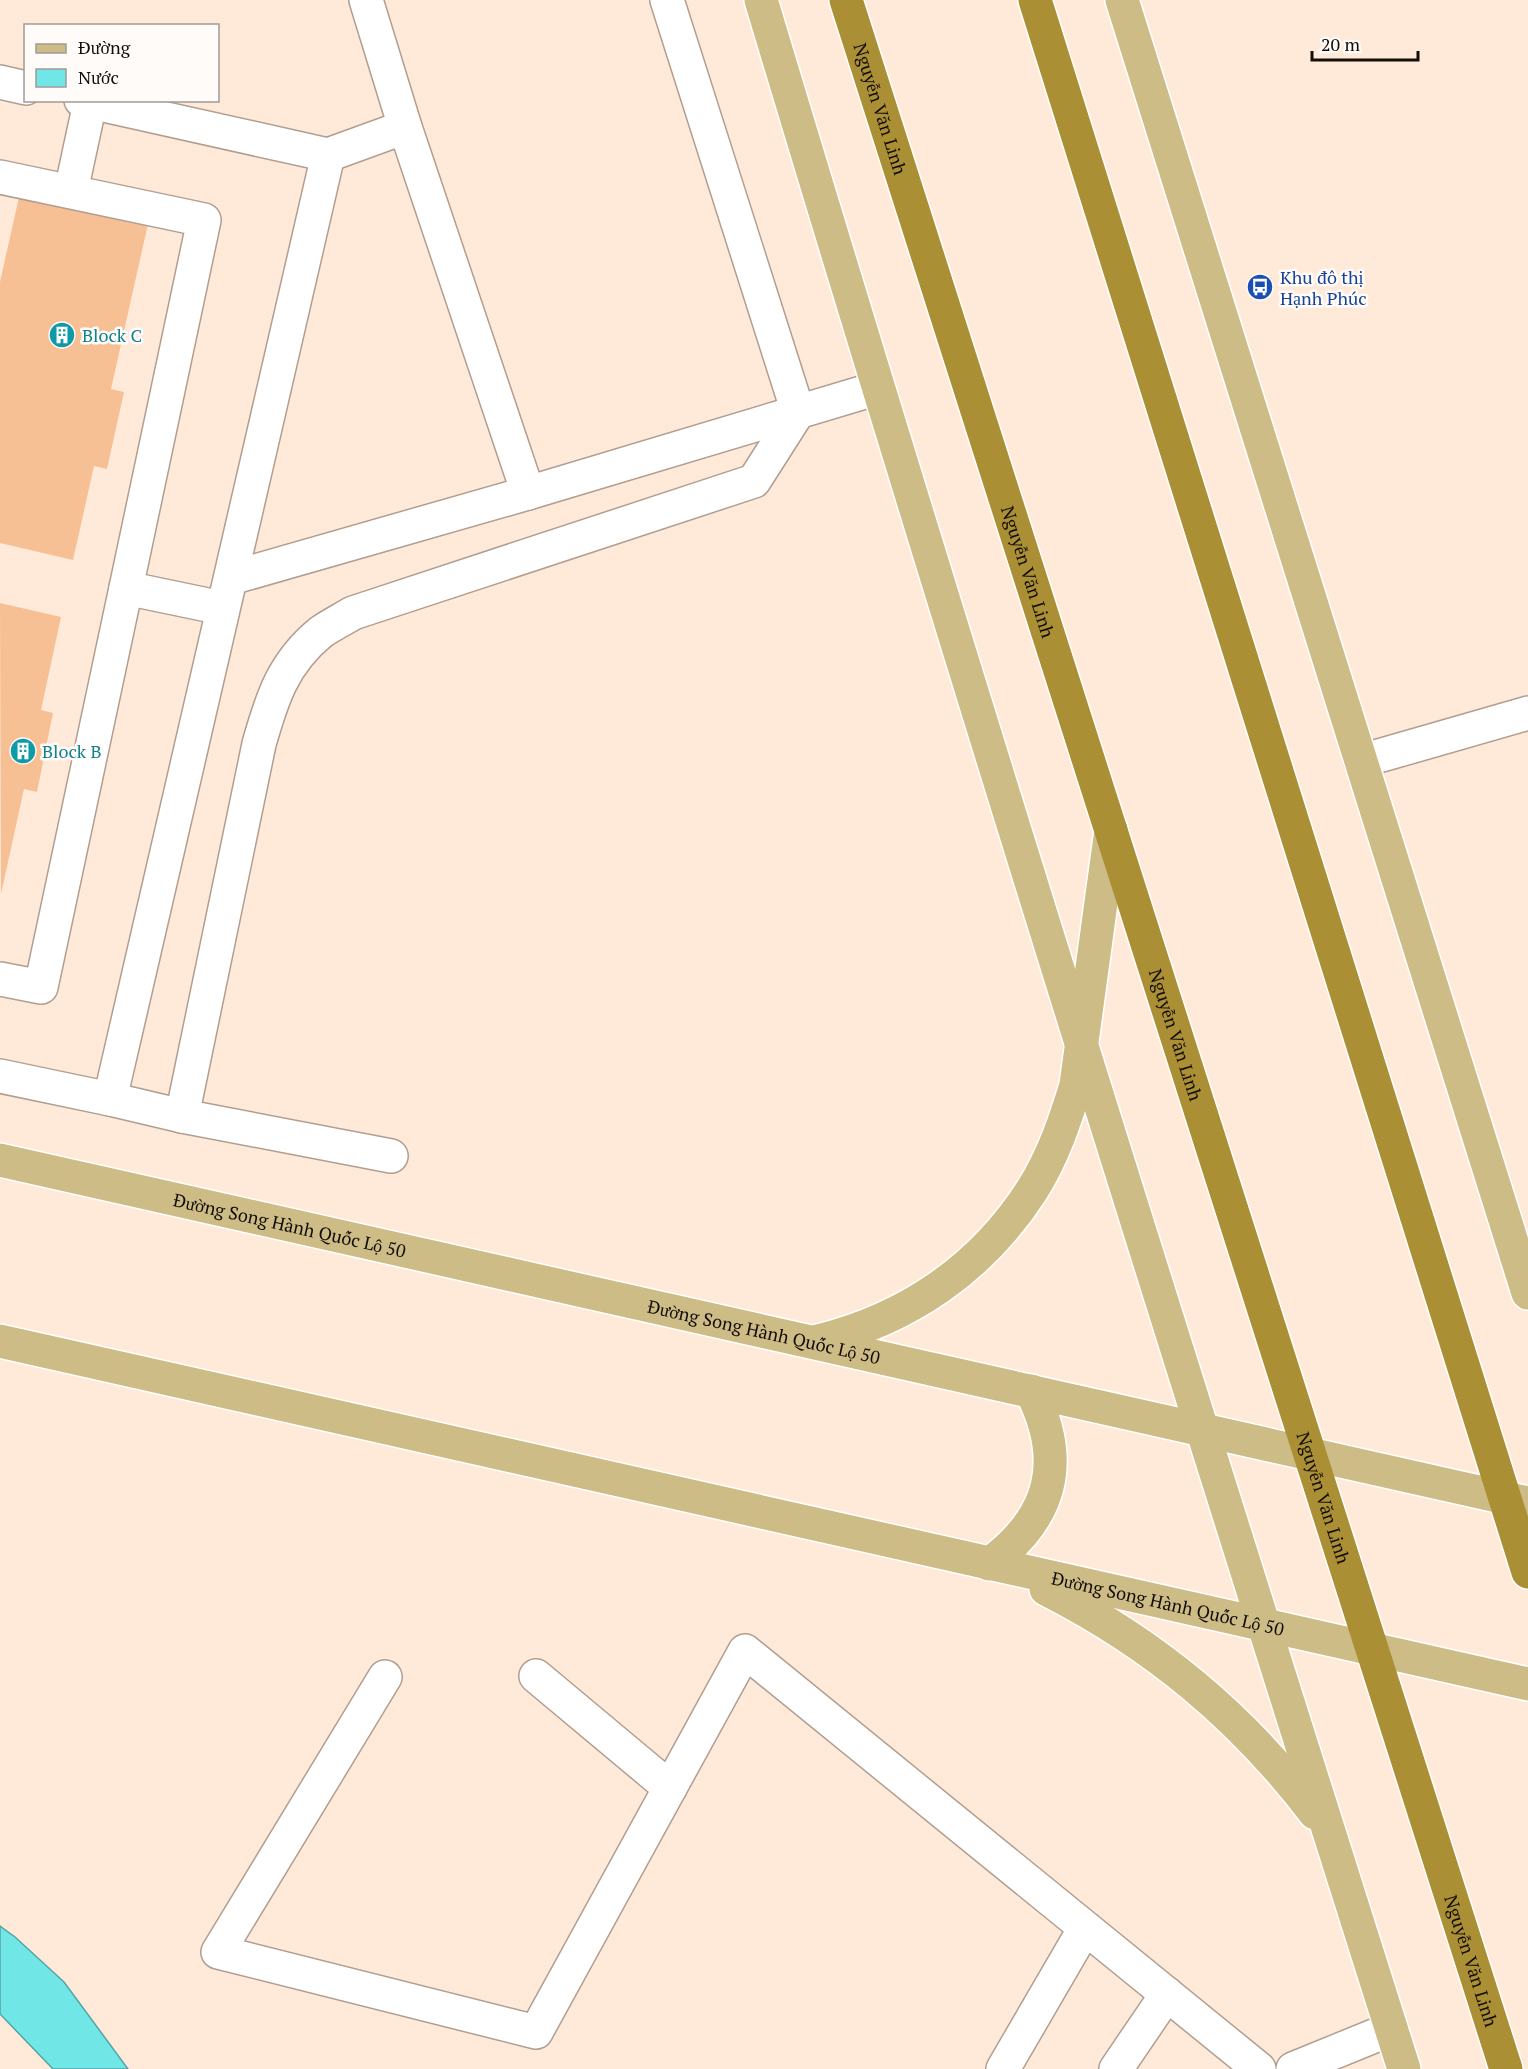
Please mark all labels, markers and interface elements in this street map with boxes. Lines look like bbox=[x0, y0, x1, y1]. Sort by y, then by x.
legend bbox=[24, 24, 219, 102]
scale bar bbox=[1312, 24, 1418, 62]
text: 20 m bbox=[1321, 32, 1361, 56]
text: Đường bbox=[78, 35, 131, 59]
street label: Nguyễn Văn Linh bbox=[848, 40, 913, 178]
text: Nước bbox=[78, 65, 119, 89]
place label: Khu đô thị Hạnh Phúc bbox=[1280, 265, 1367, 310]
bus stop icon: Khu đô thị Hạnh Phúc bbox=[1245, 272, 1275, 302]
building icon: Block C bbox=[47, 320, 77, 350]
place label: Block C bbox=[82, 323, 142, 347]
street label: Nguyễn Văn Linh bbox=[996, 503, 1061, 641]
building icon: Block B bbox=[8, 736, 38, 766]
place label: Block B bbox=[42, 739, 102, 763]
street label: Nguyễn Văn Linh bbox=[1144, 966, 1208, 1104]
street label: Đường Song Hành Quốc Lộ 50 bbox=[171, 1187, 408, 1263]
street label: Đường Song Hành Quốc Lộ 50 bbox=[645, 1294, 882, 1369]
street label: Nguyễn Văn Linh bbox=[1291, 1429, 1356, 1567]
street label: Đường Song Hành Quốc Lộ 50 bbox=[1049, 1565, 1286, 1641]
street label: Nguyễn Văn Linh bbox=[1439, 1892, 1504, 2030]

